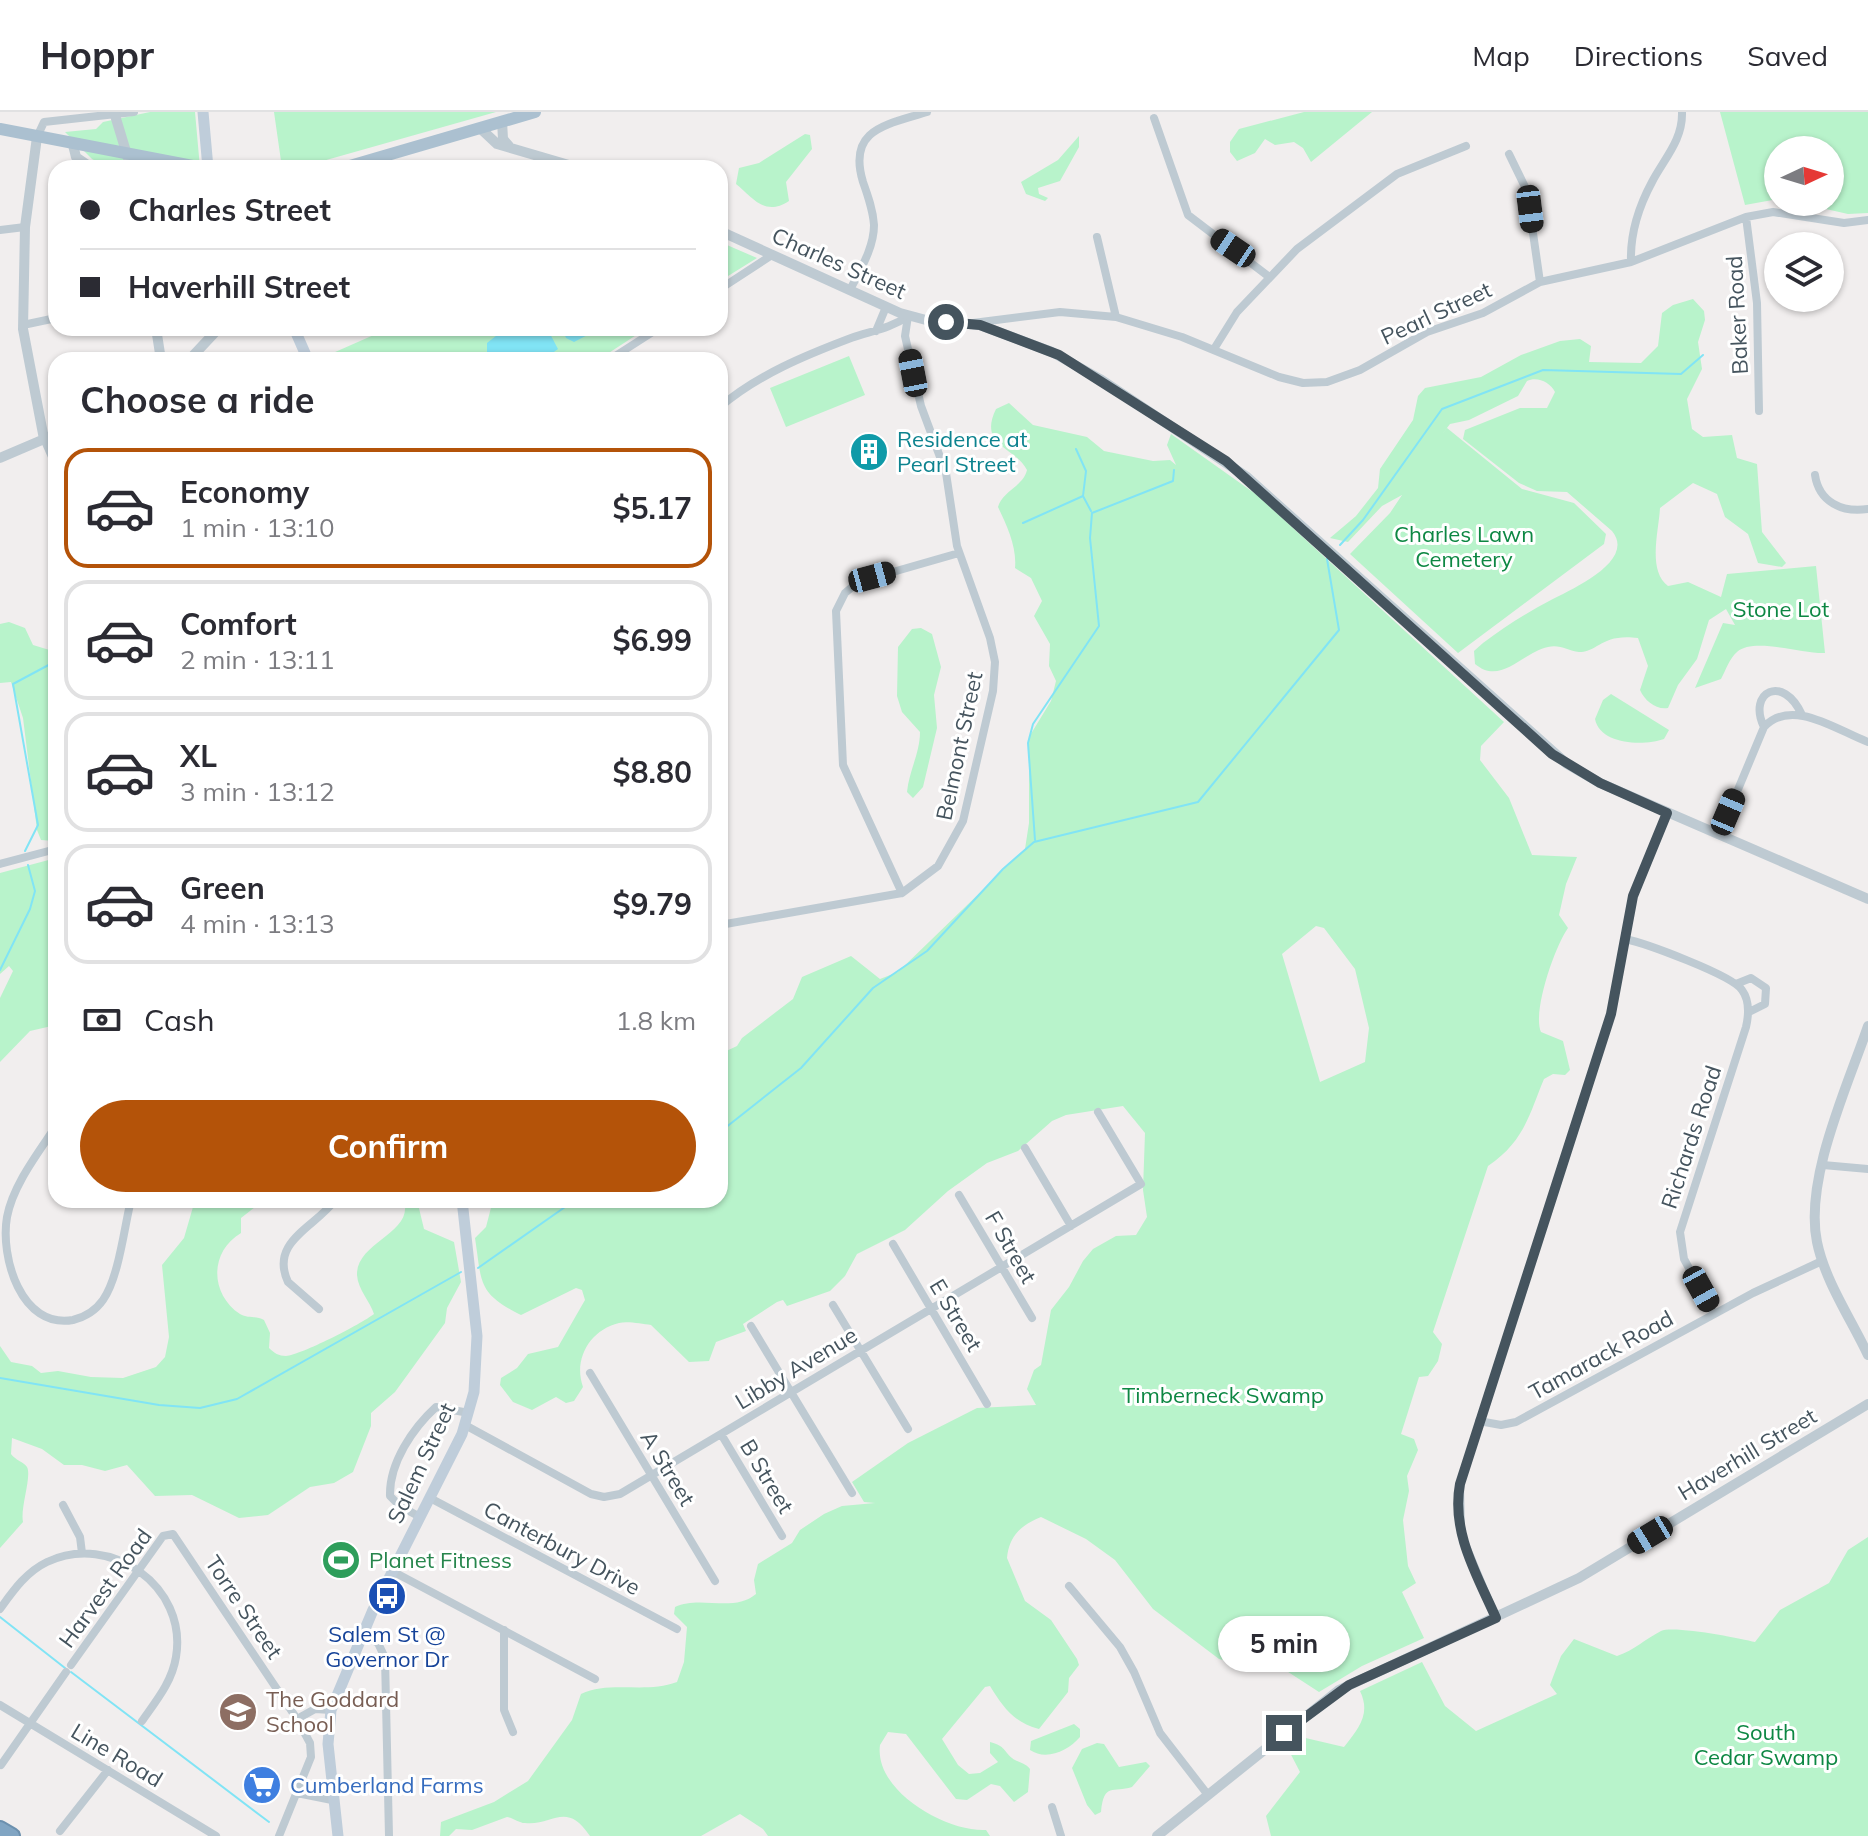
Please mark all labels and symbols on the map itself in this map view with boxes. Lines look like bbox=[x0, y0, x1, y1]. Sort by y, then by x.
north arrow bbox=[1764, 136, 1844, 216]
car bbox=[1515, 184, 1545, 234]
street label: Charles Street bbox=[768, 221, 911, 305]
car bbox=[1206, 225, 1260, 271]
street label: Baker Road bbox=[1720, 255, 1754, 375]
street label: Pearl Street bbox=[1376, 275, 1496, 351]
route start bbox=[928, 304, 964, 340]
car bbox=[897, 347, 929, 399]
place label: Residence at Pearl Street bbox=[897, 425, 1028, 478]
building icon: Residence at Pearl Street bbox=[848, 431, 890, 473]
park label: Charles Lawn Cemetery bbox=[1394, 520, 1534, 573]
car bbox=[846, 559, 898, 595]
park label: Stone Lot bbox=[1733, 595, 1830, 623]
street label: Belmont Street bbox=[930, 669, 988, 823]
car bbox=[1708, 785, 1748, 839]
street label: Richards Road bbox=[1655, 1062, 1727, 1212]
street label: F Street bbox=[979, 1206, 1043, 1288]
car bbox=[1679, 1262, 1723, 1316]
street label: E Street bbox=[924, 1274, 989, 1357]
street label: Tamarack Road bbox=[1524, 1304, 1678, 1406]
street label: Libby Avenue bbox=[730, 1321, 862, 1415]
park label: Timberneck Swamp bbox=[1122, 1381, 1324, 1409]
street label: Salem Street bbox=[381, 1398, 461, 1528]
street label: Haverhill Street bbox=[1673, 1402, 1822, 1506]
street label: A Street bbox=[635, 1425, 701, 1511]
street label: B Street bbox=[734, 1434, 800, 1518]
street label: Canterbury Drive bbox=[479, 1495, 645, 1601]
car bbox=[1623, 1512, 1677, 1558]
street label: Harvest Road bbox=[52, 1523, 158, 1653]
sports icon: Planet Fitness bbox=[320, 1539, 362, 1581]
place label: Planet Fitness bbox=[369, 1546, 512, 1574]
street label: Torre Street bbox=[199, 1550, 289, 1664]
bus stop icon: Salem St @ Governor Dr bbox=[366, 1575, 408, 1617]
callout: 5 min bbox=[1218, 1617, 1350, 1673]
place label: Salem St @ Governor Dr bbox=[325, 1620, 449, 1673]
place label: The Goddard School bbox=[266, 1685, 399, 1738]
school or university icon: The Goddard School bbox=[217, 1691, 259, 1733]
route end bbox=[1266, 1715, 1302, 1751]
street label: Line Road bbox=[66, 1717, 168, 1793]
park label: South Cedar Swamp bbox=[1694, 1718, 1838, 1771]
supermarket icon: Cumberland Farms bbox=[241, 1764, 283, 1806]
place label: Cumberland Farms bbox=[290, 1771, 484, 1799]

